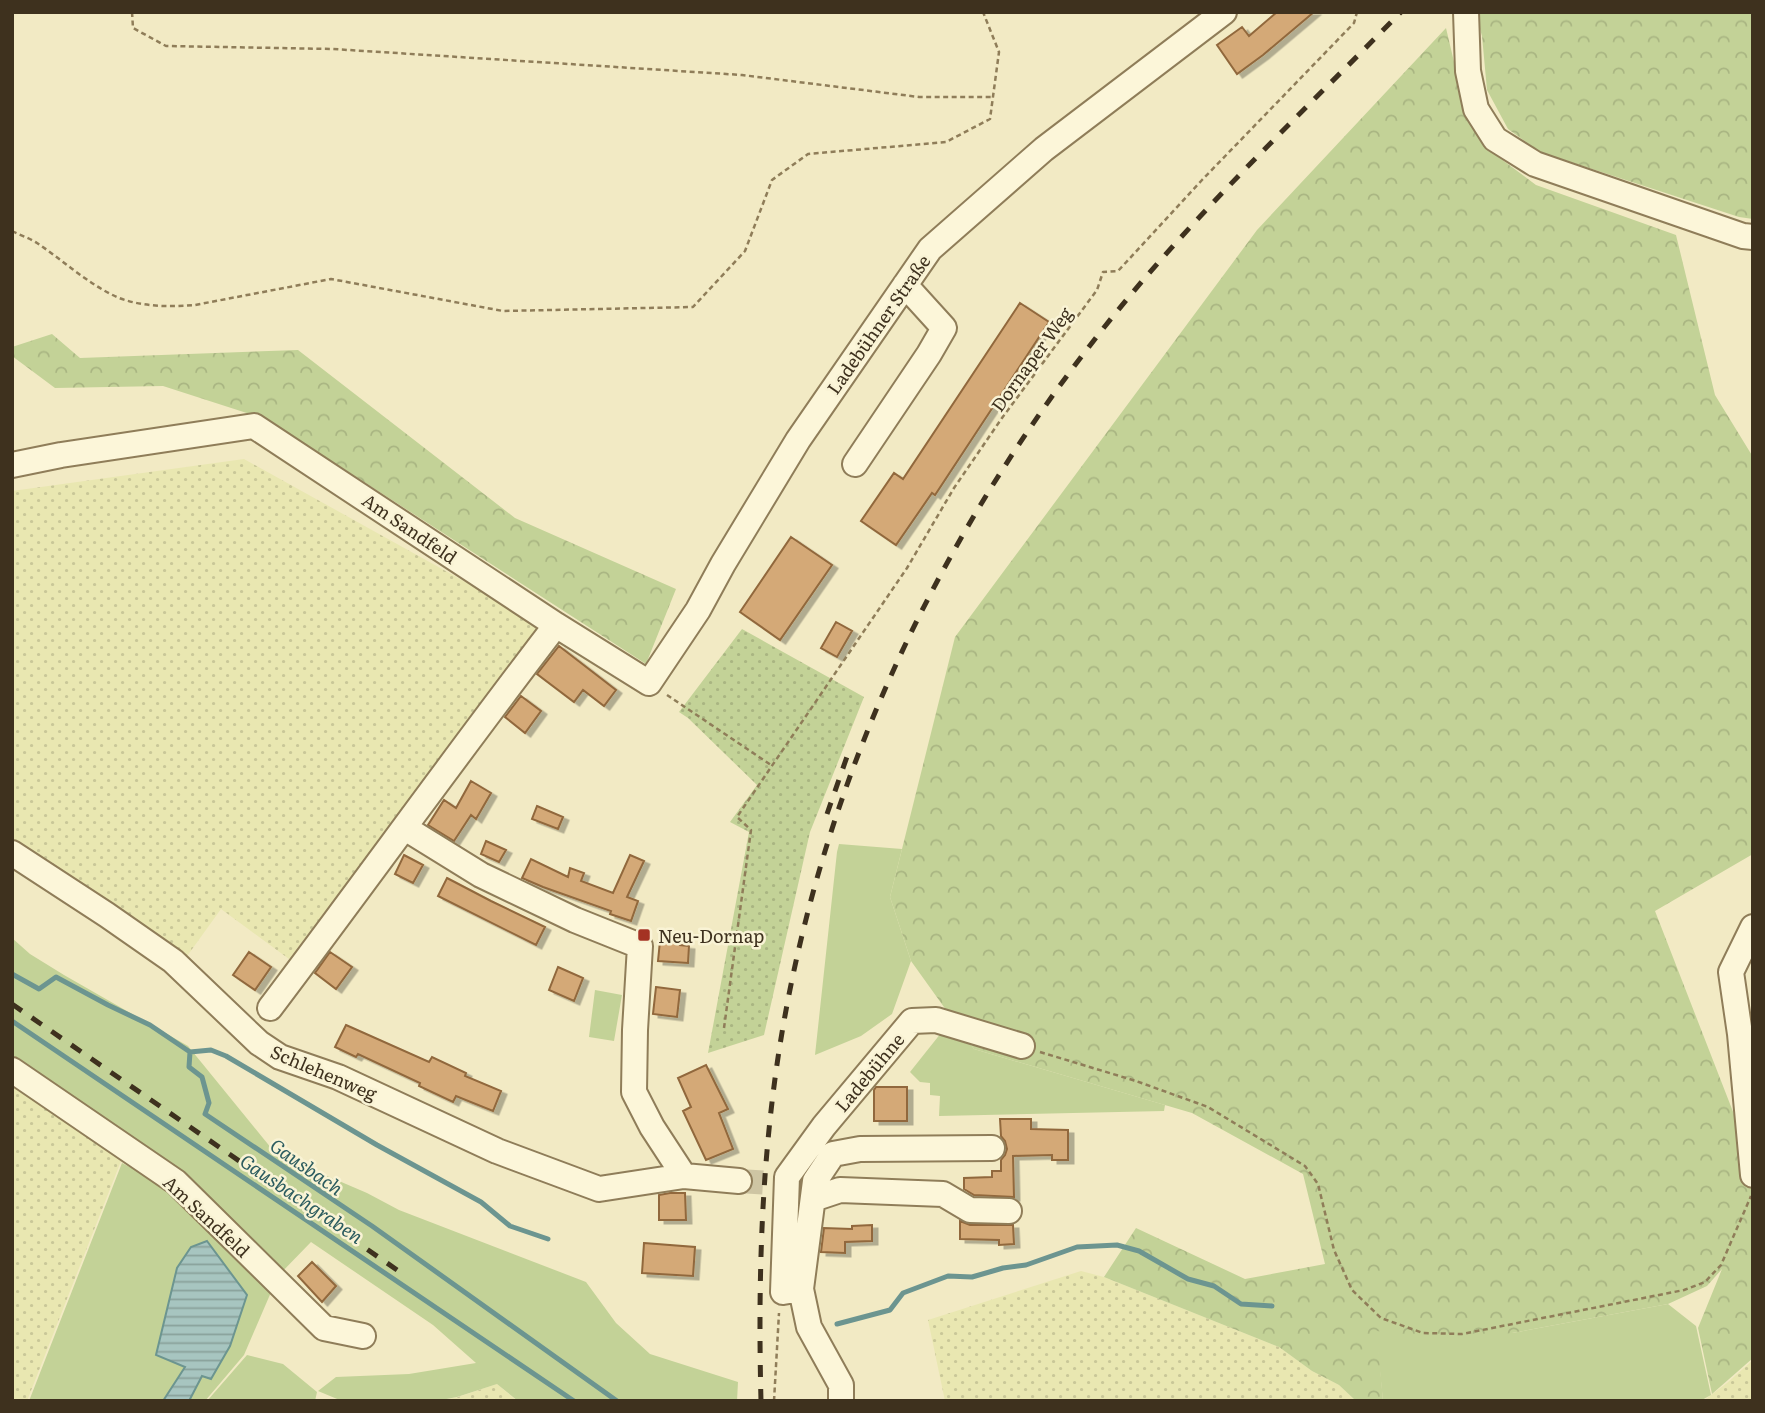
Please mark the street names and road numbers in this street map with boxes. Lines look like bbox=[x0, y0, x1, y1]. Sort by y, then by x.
street label: Ladebühner Straße bbox=[820, 249, 936, 399]
street label: Dornaper Weg bbox=[984, 300, 1079, 417]
street label: Am Sandfeld bbox=[357, 486, 463, 570]
street label: Ladebühne bbox=[828, 1027, 910, 1117]
street label: Schlehenweg bbox=[267, 1037, 382, 1107]
street label: Am Sandfeld bbox=[158, 1169, 256, 1263]

